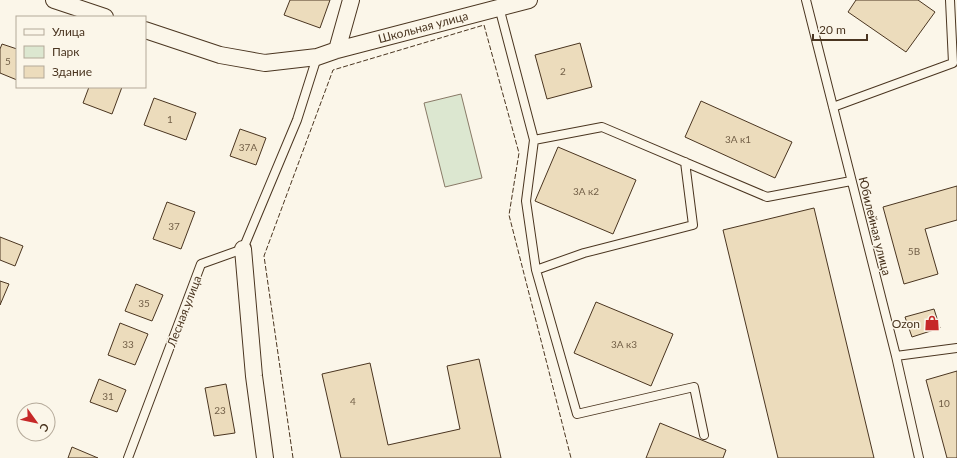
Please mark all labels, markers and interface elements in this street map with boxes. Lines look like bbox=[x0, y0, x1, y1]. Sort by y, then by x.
street label: Школьная улица bbox=[376, 8, 470, 46]
legend bbox=[16, 16, 146, 88]
scale bar bbox=[813, 16, 867, 42]
text: 20 m bbox=[819, 22, 846, 37]
text: Улица bbox=[52, 24, 85, 39]
text: Парк bbox=[52, 44, 80, 59]
house number: 5 bbox=[5, 55, 11, 67]
text: Здание bbox=[52, 64, 92, 79]
house number: 2 bbox=[560, 65, 566, 77]
house number: 1 bbox=[167, 113, 173, 125]
house number: 3А к1 bbox=[725, 133, 751, 145]
house number: 37А bbox=[239, 141, 257, 153]
street label: Юбилейная улица bbox=[855, 175, 895, 277]
house number: 3А к2 bbox=[573, 185, 599, 197]
house number: 37 bbox=[168, 220, 180, 232]
house number: 5В bbox=[908, 245, 920, 257]
street label: Лесная улица bbox=[163, 273, 204, 350]
house number: 35 bbox=[138, 297, 150, 309]
shop icon: Ozon bbox=[923, 314, 941, 332]
place label: Ozon bbox=[892, 316, 920, 331]
house number: 33 bbox=[122, 338, 134, 350]
house number: 3А к3 bbox=[611, 338, 637, 350]
house number: 31 bbox=[102, 390, 114, 402]
house number: 4 bbox=[350, 395, 356, 407]
house number: 10 bbox=[938, 397, 950, 409]
north arrow bbox=[16, 402, 56, 442]
house number: 23 bbox=[214, 404, 226, 416]
text: С bbox=[37, 421, 52, 435]

